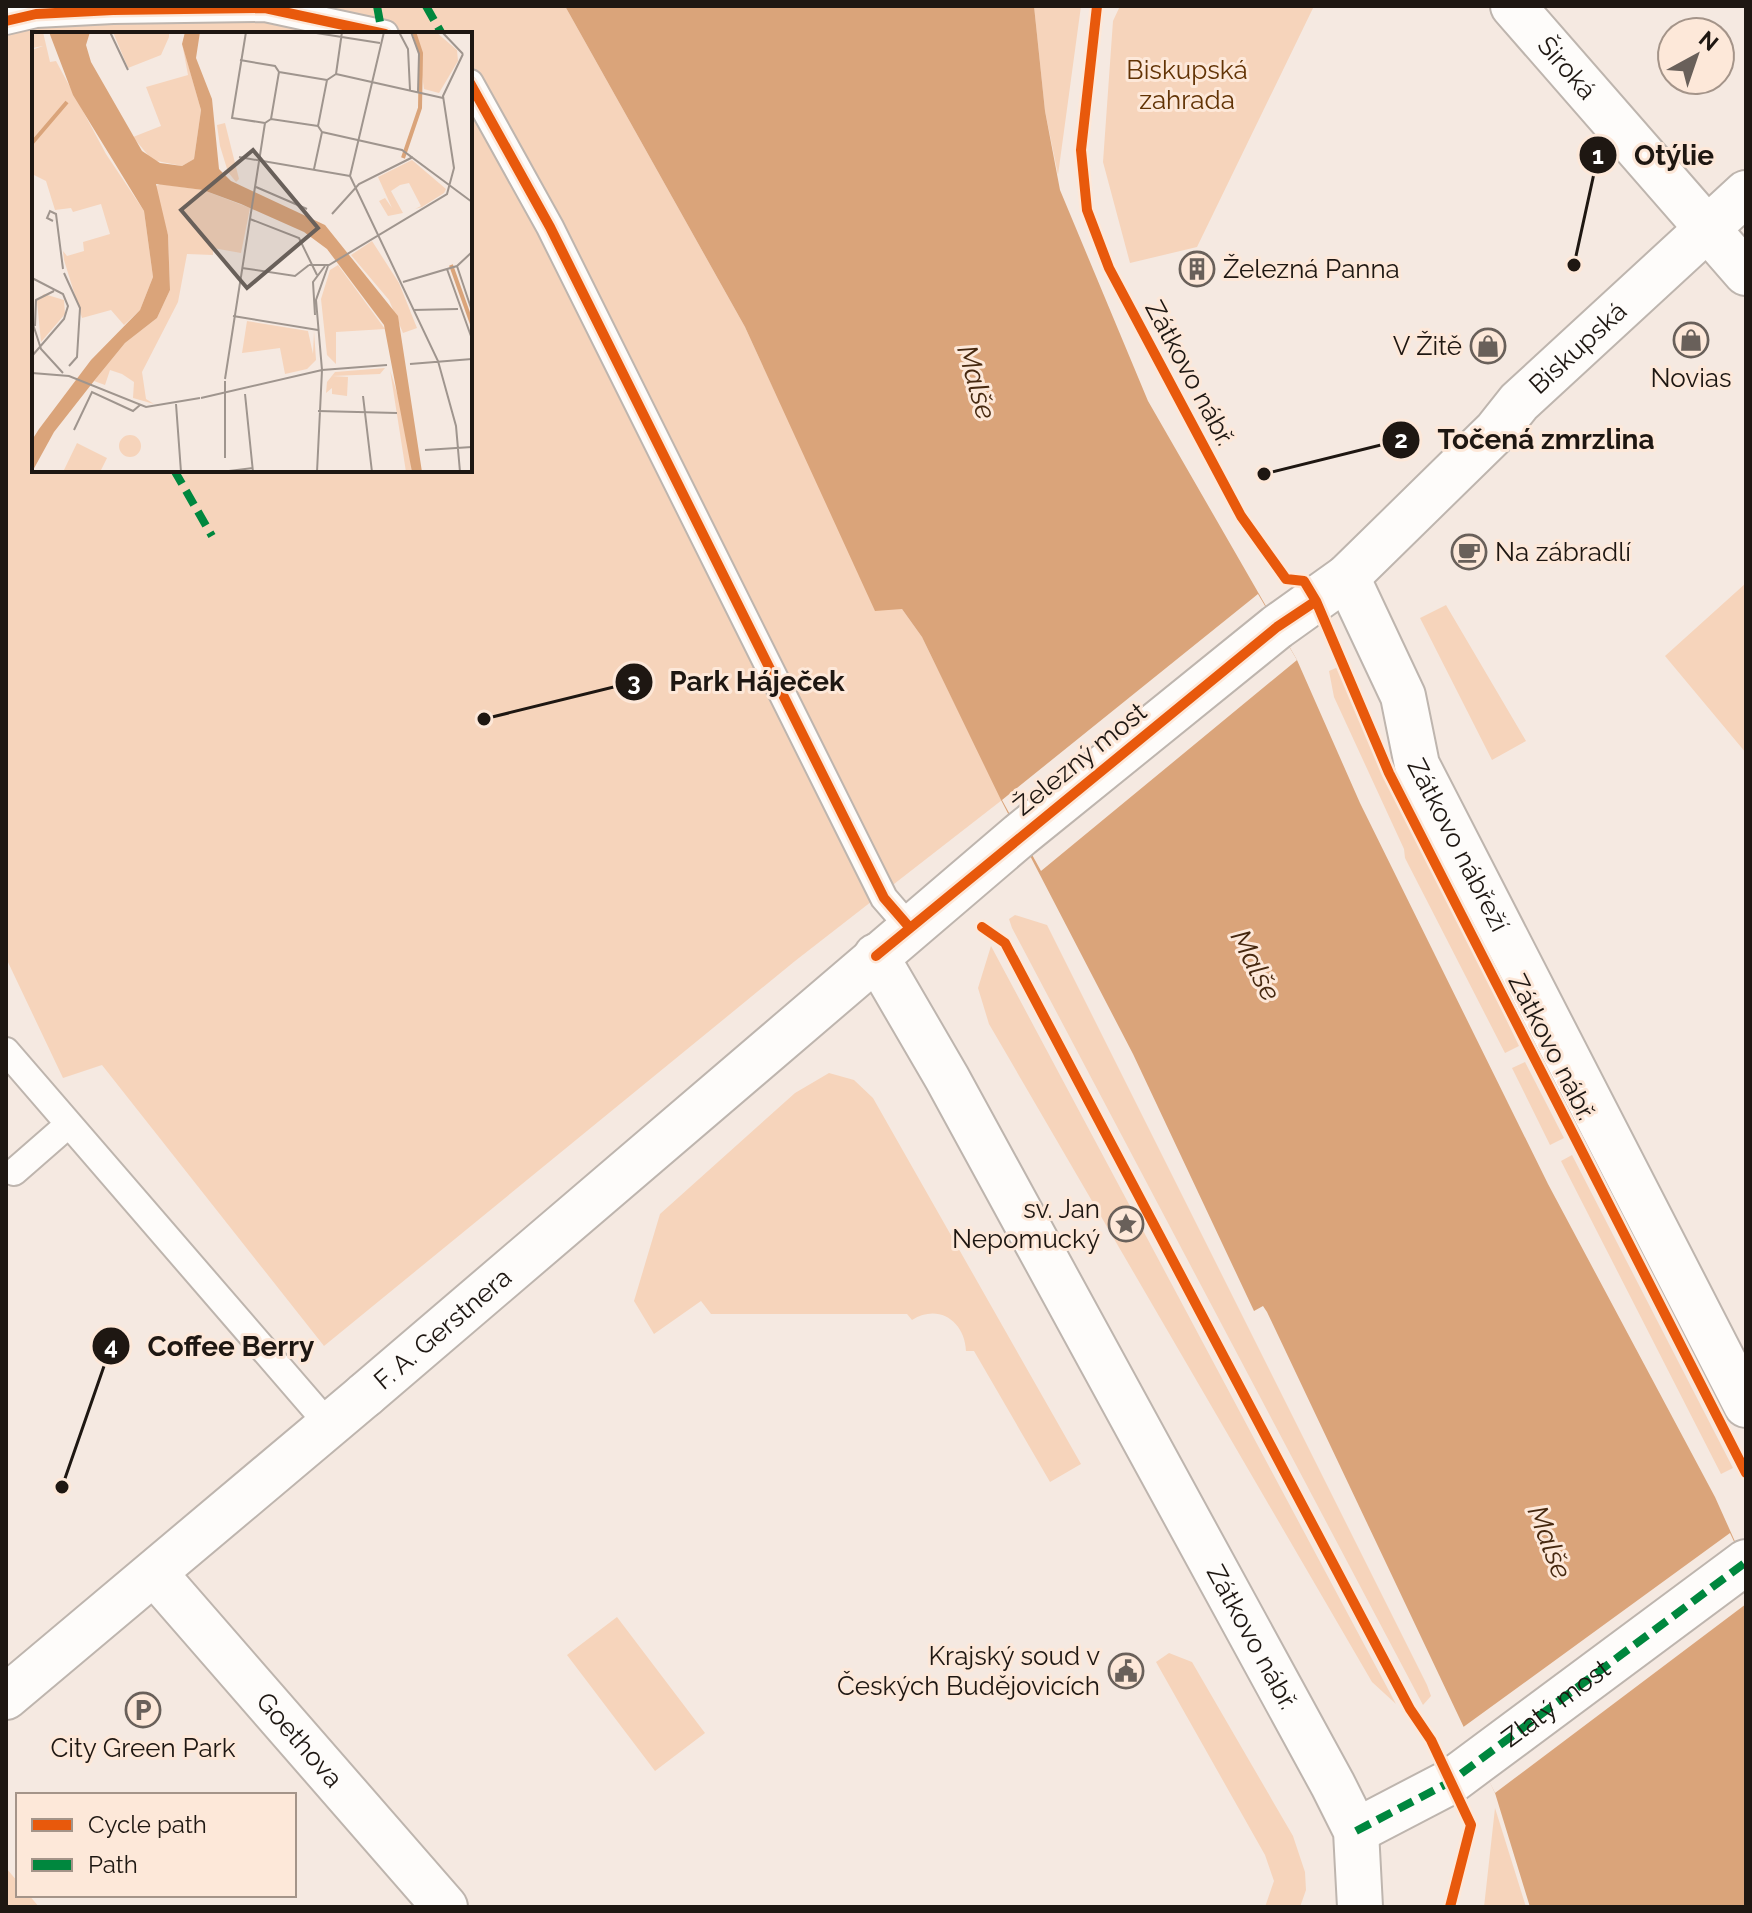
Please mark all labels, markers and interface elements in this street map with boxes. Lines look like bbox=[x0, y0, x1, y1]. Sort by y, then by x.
north arrow bbox=[1656, 16, 1736, 96]
text: N bbox=[1694, 25, 1724, 56]
street label: Široká bbox=[1531, 30, 1602, 105]
inset map bbox=[32, 32, 472, 472]
park label: Biskupská zahrada bbox=[1126, 55, 1248, 115]
callout: Otýlie bbox=[1578, 129, 1730, 181]
text: Otýlie bbox=[1634, 139, 1714, 172]
text: 1 bbox=[1592, 141, 1604, 170]
building icon: Železná Panna bbox=[1178, 250, 1216, 288]
place label: Železná Panna bbox=[1223, 253, 1400, 284]
street label: Zátkovo nábř. bbox=[1139, 296, 1241, 450]
street label: Biskupská bbox=[1523, 296, 1633, 400]
shop icon: Novias bbox=[1672, 321, 1710, 359]
shop icon: V Žitě bbox=[1469, 327, 1507, 365]
place label: V Žitě bbox=[1393, 330, 1462, 361]
water label: Malše bbox=[950, 341, 1003, 423]
place label: Novias bbox=[1650, 363, 1732, 393]
callout: Točená zmrzlina bbox=[1381, 414, 1671, 466]
text: Točená zmrzlina bbox=[1437, 423, 1655, 456]
text: 2 bbox=[1394, 425, 1408, 454]
cafe icon: Na zábradlí bbox=[1450, 533, 1488, 571]
place label: Na zábradlí bbox=[1495, 537, 1631, 567]
callout: Park Háječek bbox=[614, 656, 861, 708]
text: Park Háječek bbox=[669, 665, 845, 698]
text: 3 bbox=[627, 667, 641, 696]
street label: Železný most bbox=[1007, 696, 1152, 822]
street label: Zátkovo nábřeží bbox=[1401, 754, 1515, 937]
water label: Malše bbox=[1224, 924, 1287, 1006]
street label: Zátkovo nábř. bbox=[1502, 969, 1602, 1125]
place label: sv. Jan Nepomucký bbox=[952, 1194, 1100, 1254]
place icon: sv. Jan Nepomucký bbox=[1107, 1205, 1145, 1243]
street label: F. A. Gerstnera bbox=[368, 1262, 517, 1396]
callout: Coffee Berry bbox=[91, 1320, 330, 1372]
text: Coffee Berry bbox=[148, 1330, 315, 1363]
text: 4 bbox=[104, 1332, 118, 1361]
water label: Malše bbox=[1521, 1501, 1578, 1583]
street label: Zátkovo nábř. bbox=[1201, 1560, 1304, 1714]
place label: Krajský soud v Českých Budějovicích bbox=[837, 1641, 1100, 1701]
public building icon: Krajský soud v Českých Budějovicích bbox=[1107, 1652, 1145, 1690]
street label: Zlatý most bbox=[1496, 1653, 1616, 1753]
street label: Goethova bbox=[250, 1686, 349, 1793]
parking icon: City Green Park bbox=[124, 1691, 162, 1729]
place label: City Green Park bbox=[51, 1733, 236, 1763]
legend bbox=[16, 1793, 296, 1897]
text: Cycle path bbox=[88, 1810, 207, 1839]
text: Path bbox=[88, 1850, 138, 1879]

